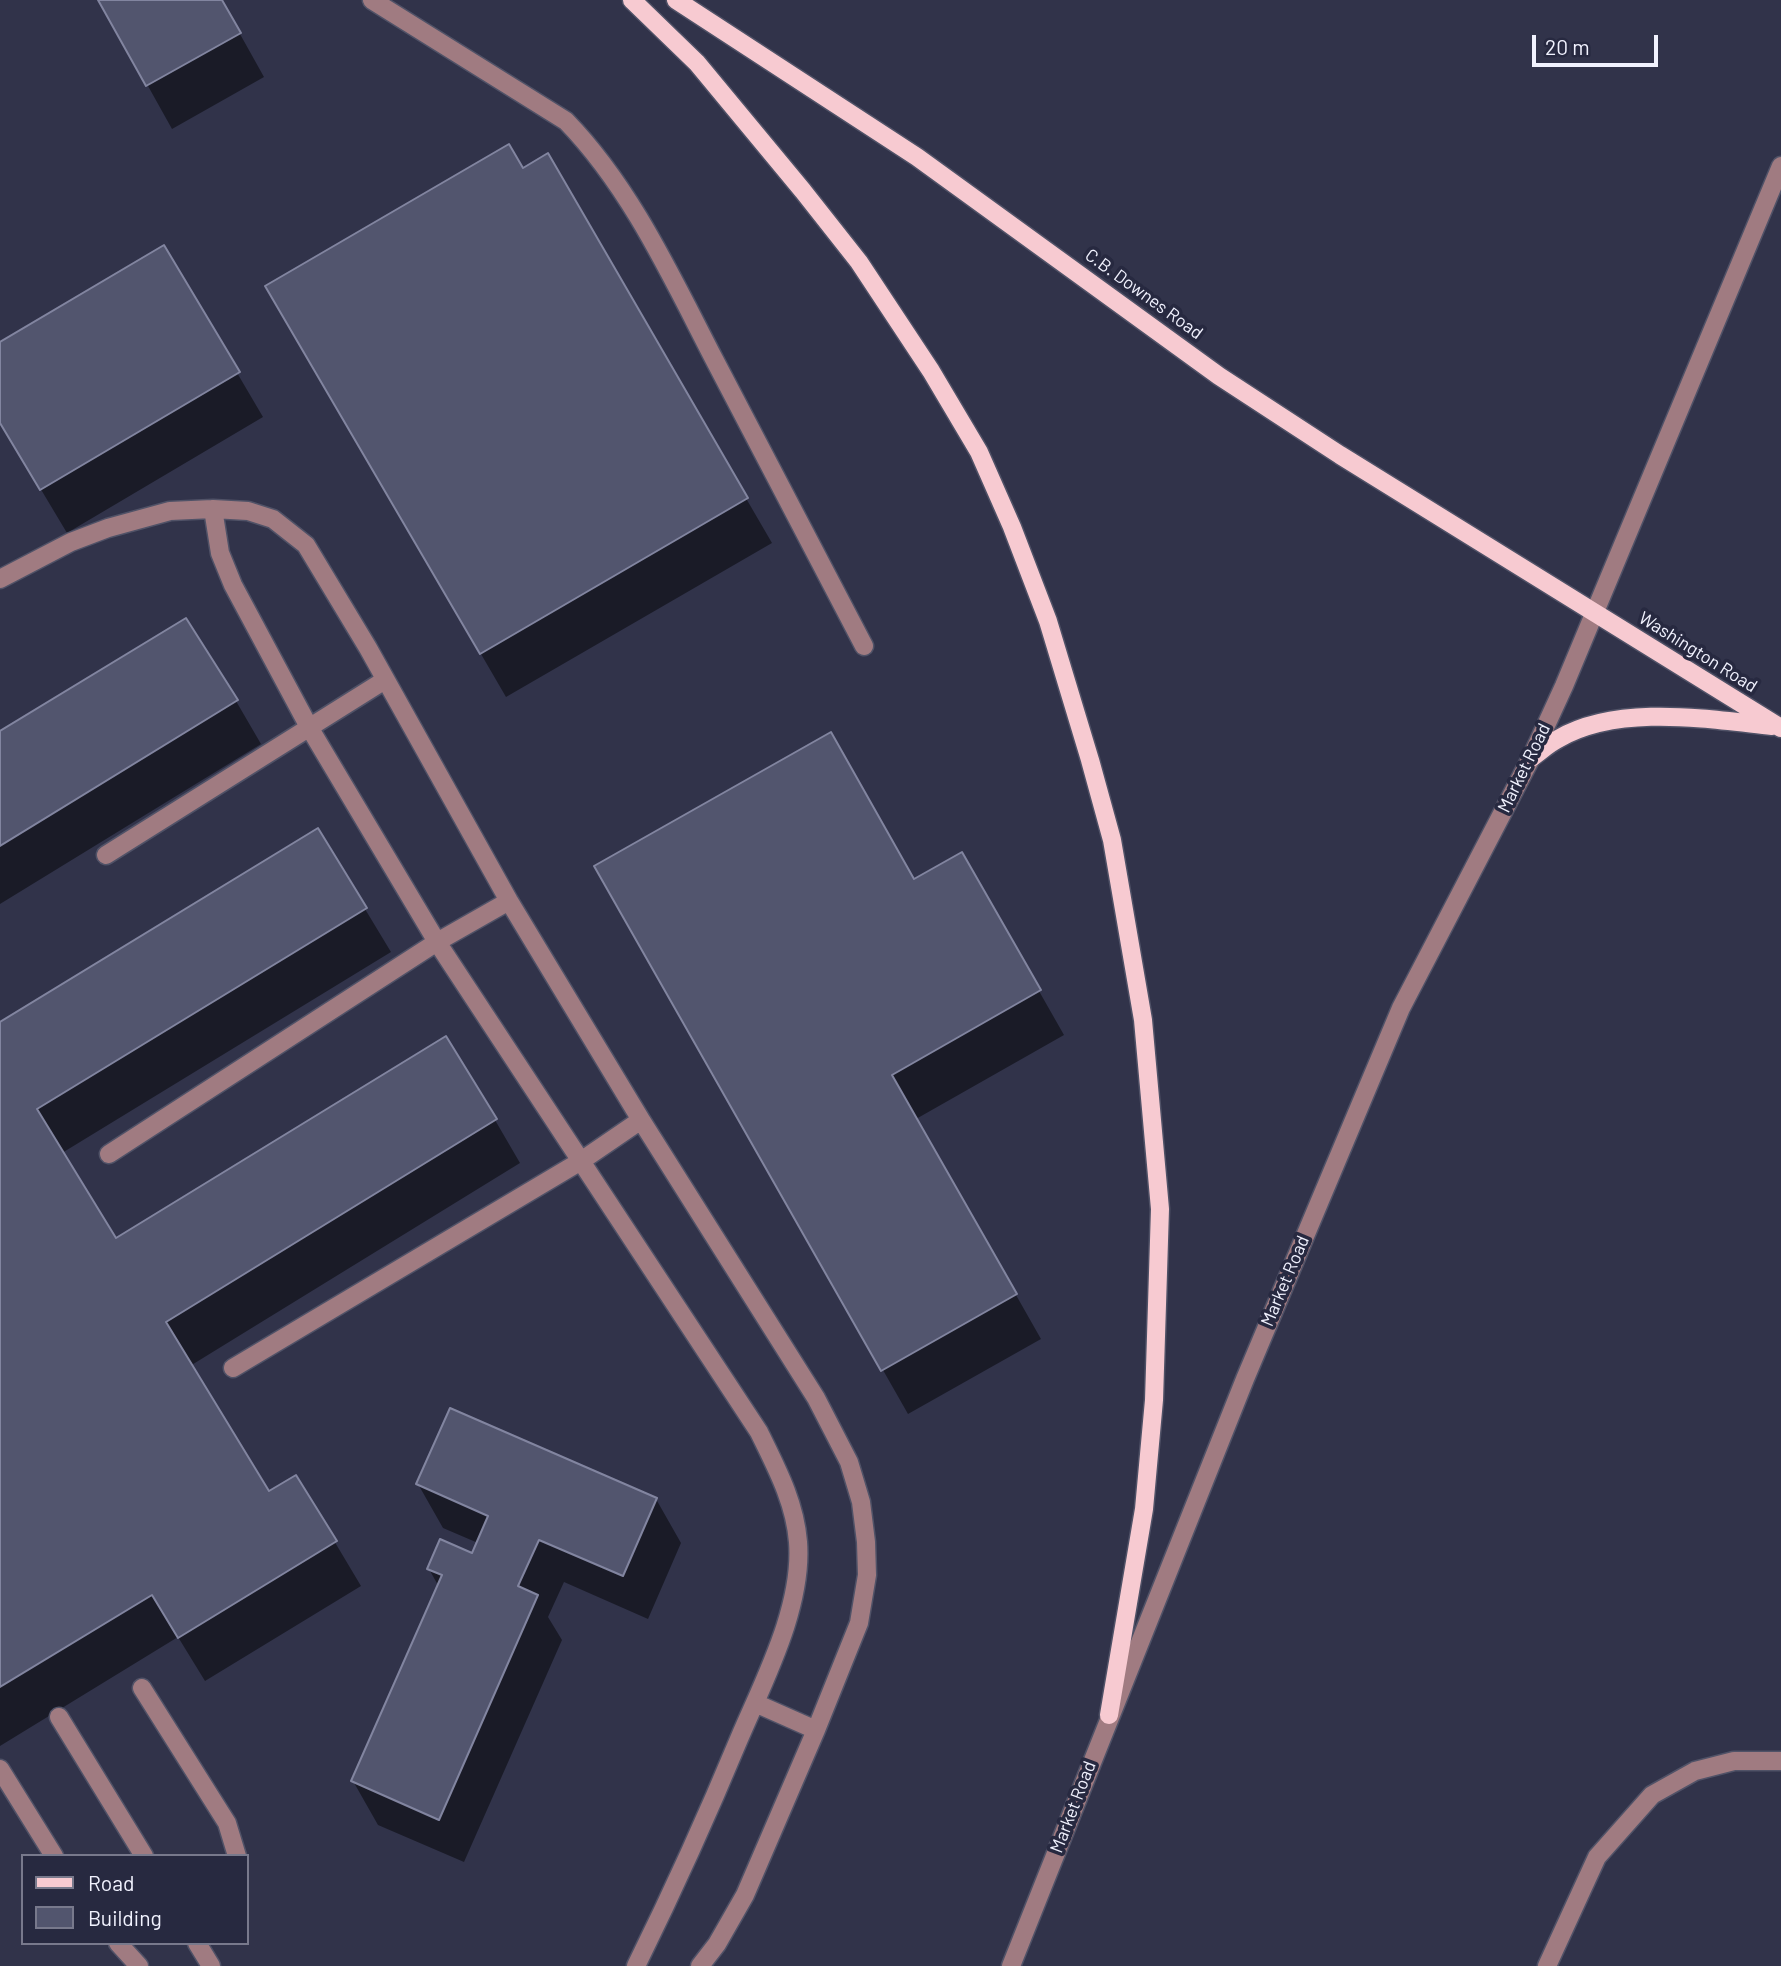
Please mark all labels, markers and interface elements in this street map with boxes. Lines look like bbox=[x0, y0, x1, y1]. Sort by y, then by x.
scale bar bbox=[1536, 21, 1662, 65]
text: 20 m bbox=[1545, 34, 1590, 59]
street label: C.B. Downes Road bbox=[1081, 244, 1207, 344]
street label: Washington Road bbox=[1635, 607, 1761, 697]
street label: Market Road bbox=[1493, 720, 1555, 816]
street label: Market Road bbox=[1256, 1232, 1314, 1330]
street label: Market Road bbox=[1046, 1758, 1100, 1856]
legend bbox=[21, 1854, 248, 1945]
text: Road bbox=[88, 1870, 134, 1895]
text: Building bbox=[88, 1905, 162, 1930]

